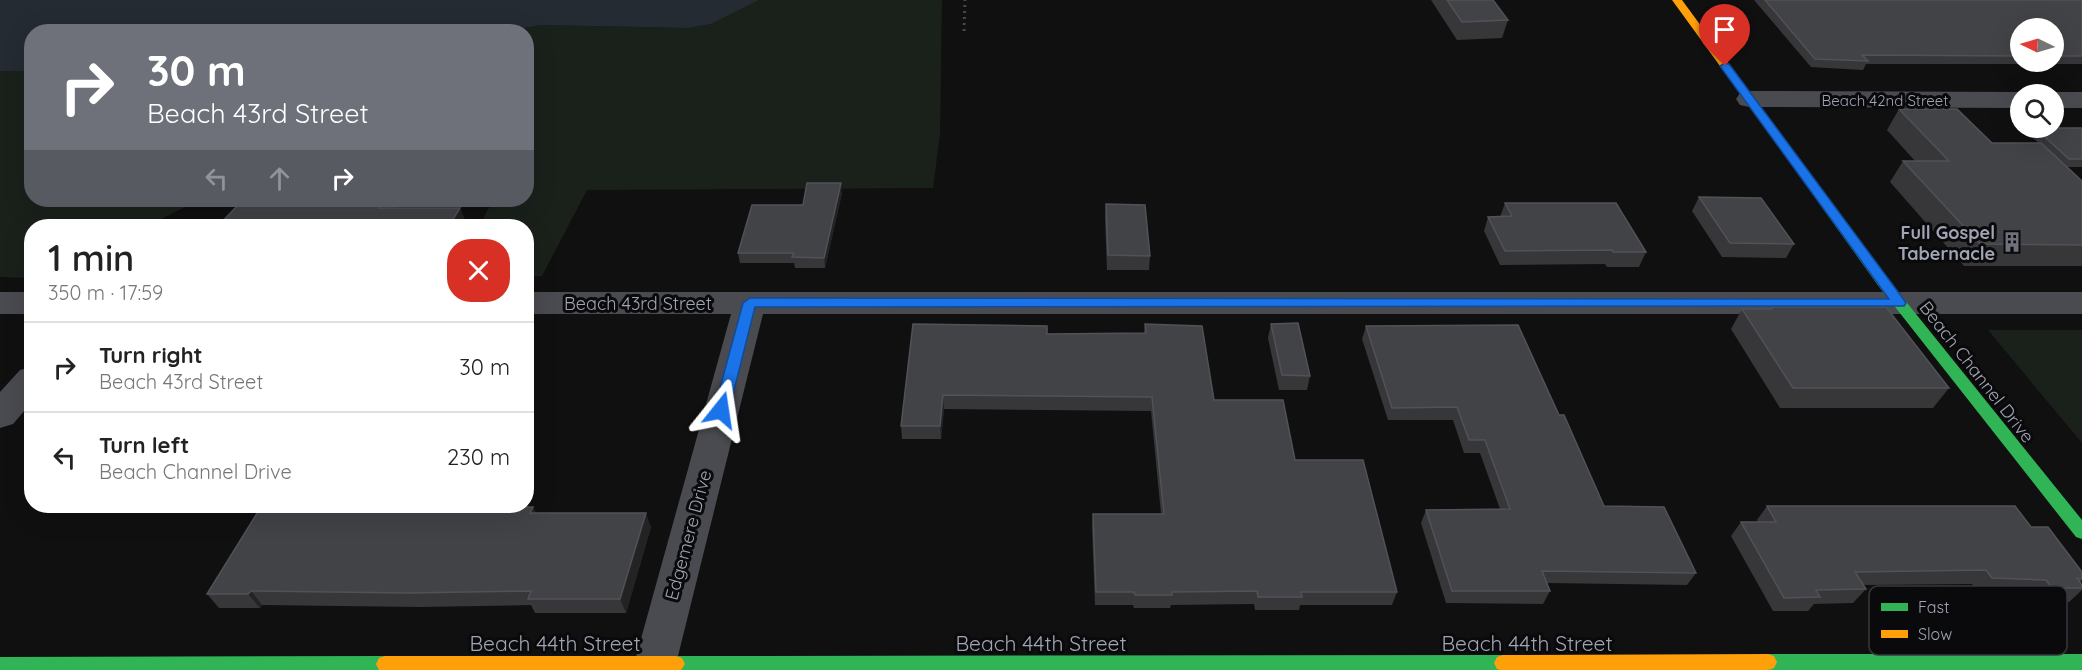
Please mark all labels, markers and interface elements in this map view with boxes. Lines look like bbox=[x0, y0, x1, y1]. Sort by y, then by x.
pin bbox=[1699, 4, 1750, 66]
icon: arrive bbox=[1708, 13, 1741, 46]
north arrow bbox=[2010, 18, 2064, 72]
map controls bbox=[2010, 18, 2064, 138]
text: 30 m bbox=[147, 44, 246, 97]
icon: right bbox=[48, 48, 126, 126]
button: search bbox=[2010, 84, 2064, 138]
street label: Beach 42nd Street bbox=[1822, 91, 1948, 110]
text: Beach 43rd Street bbox=[147, 96, 369, 130]
icon: left bbox=[200, 162, 233, 195]
icon: ahead bbox=[263, 162, 296, 195]
icon: right bbox=[326, 162, 359, 195]
place label: Full Gospel Tabernacle bbox=[1898, 221, 1995, 265]
building icon: Full Gospel Tabernacle bbox=[2000, 230, 2024, 254]
text: 1 min bbox=[48, 235, 134, 280]
button: close bbox=[447, 239, 510, 302]
text: 350 m · 17:59 bbox=[48, 280, 163, 305]
street label: Beach 43rd Street bbox=[564, 292, 712, 315]
street label: Beach Channel Drive bbox=[1915, 297, 2039, 447]
text: Turn right bbox=[99, 341, 203, 369]
icon: right bbox=[48, 351, 81, 384]
text: 30 m bbox=[459, 353, 510, 381]
text: Beach 43rd Street bbox=[99, 369, 263, 394]
position arrow bbox=[689, 378, 753, 442]
text: Turn left bbox=[99, 431, 189, 459]
icon: left bbox=[48, 441, 81, 474]
text: 230 m bbox=[447, 443, 510, 471]
text: Beach Channel Drive bbox=[99, 459, 292, 484]
street label: Edgemere Drive bbox=[660, 467, 716, 603]
legend bbox=[1869, 586, 2067, 655]
text: Fast bbox=[1918, 597, 1949, 617]
text: Slow bbox=[1918, 624, 1952, 644]
street label: Beach 44th Street bbox=[469, 630, 641, 656]
street label: Beach 44th Street bbox=[955, 630, 1127, 656]
street label: Beach 44th Street bbox=[1441, 630, 1613, 656]

